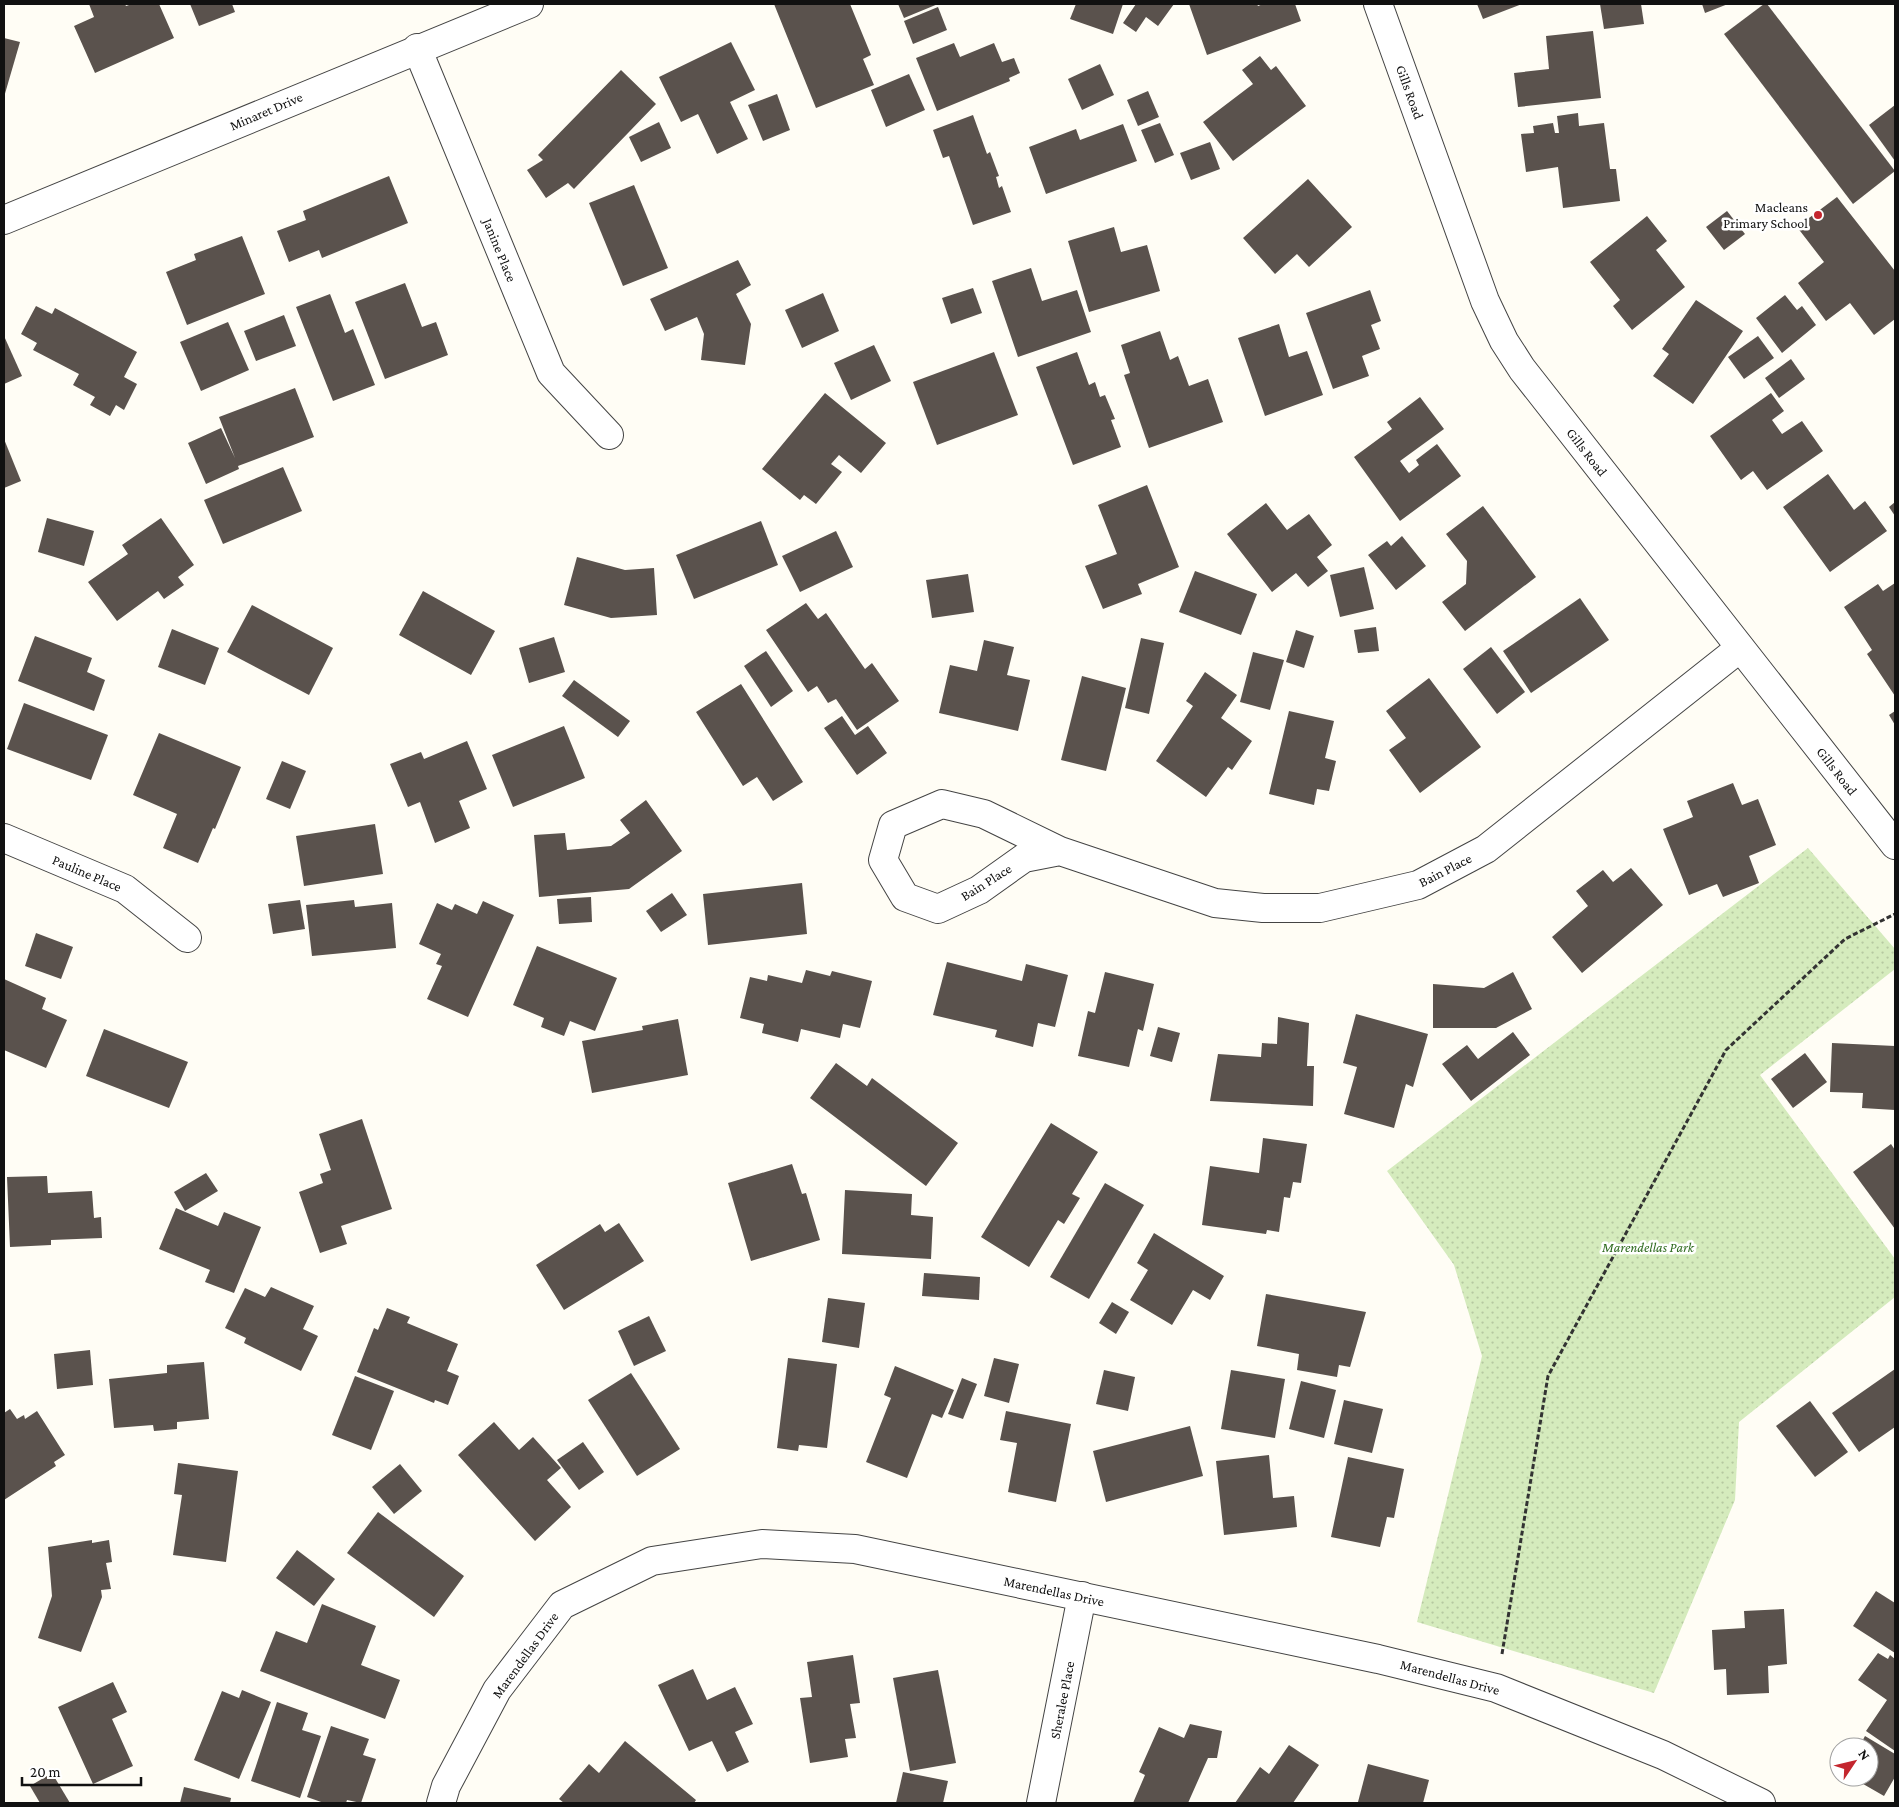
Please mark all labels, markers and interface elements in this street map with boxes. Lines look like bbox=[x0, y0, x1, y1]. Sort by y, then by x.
street label: Gills Road bbox=[1393, 63, 1427, 122]
street label: Minaret Drive bbox=[227, 88, 305, 134]
place label: Macleans Primary School bbox=[1723, 199, 1808, 231]
marker: Macleans Primary School bbox=[1812, 209, 1824, 221]
street label: Janine Place bbox=[479, 214, 520, 284]
street label: Gills Road bbox=[1563, 425, 1611, 480]
street label: Gills Road bbox=[1813, 744, 1861, 799]
street label: Bain Place bbox=[1416, 850, 1474, 890]
street label: Pauline Place bbox=[50, 851, 124, 895]
street label: Bain Place bbox=[958, 860, 1014, 904]
park label: Marendellas Park bbox=[1601, 1239, 1695, 1255]
street label: Marendellas Drive bbox=[1002, 1573, 1106, 1609]
street label: Marendellas Drive bbox=[488, 1609, 562, 1701]
street label: Marendellas Drive bbox=[1398, 1656, 1502, 1698]
street label: Sheralee Place bbox=[1047, 1660, 1077, 1740]
north arrow bbox=[1829, 1737, 1879, 1787]
text: N bbox=[1855, 1746, 1874, 1763]
scale bar bbox=[22, 1754, 141, 1786]
text: 20 m bbox=[30, 1764, 61, 1780]

